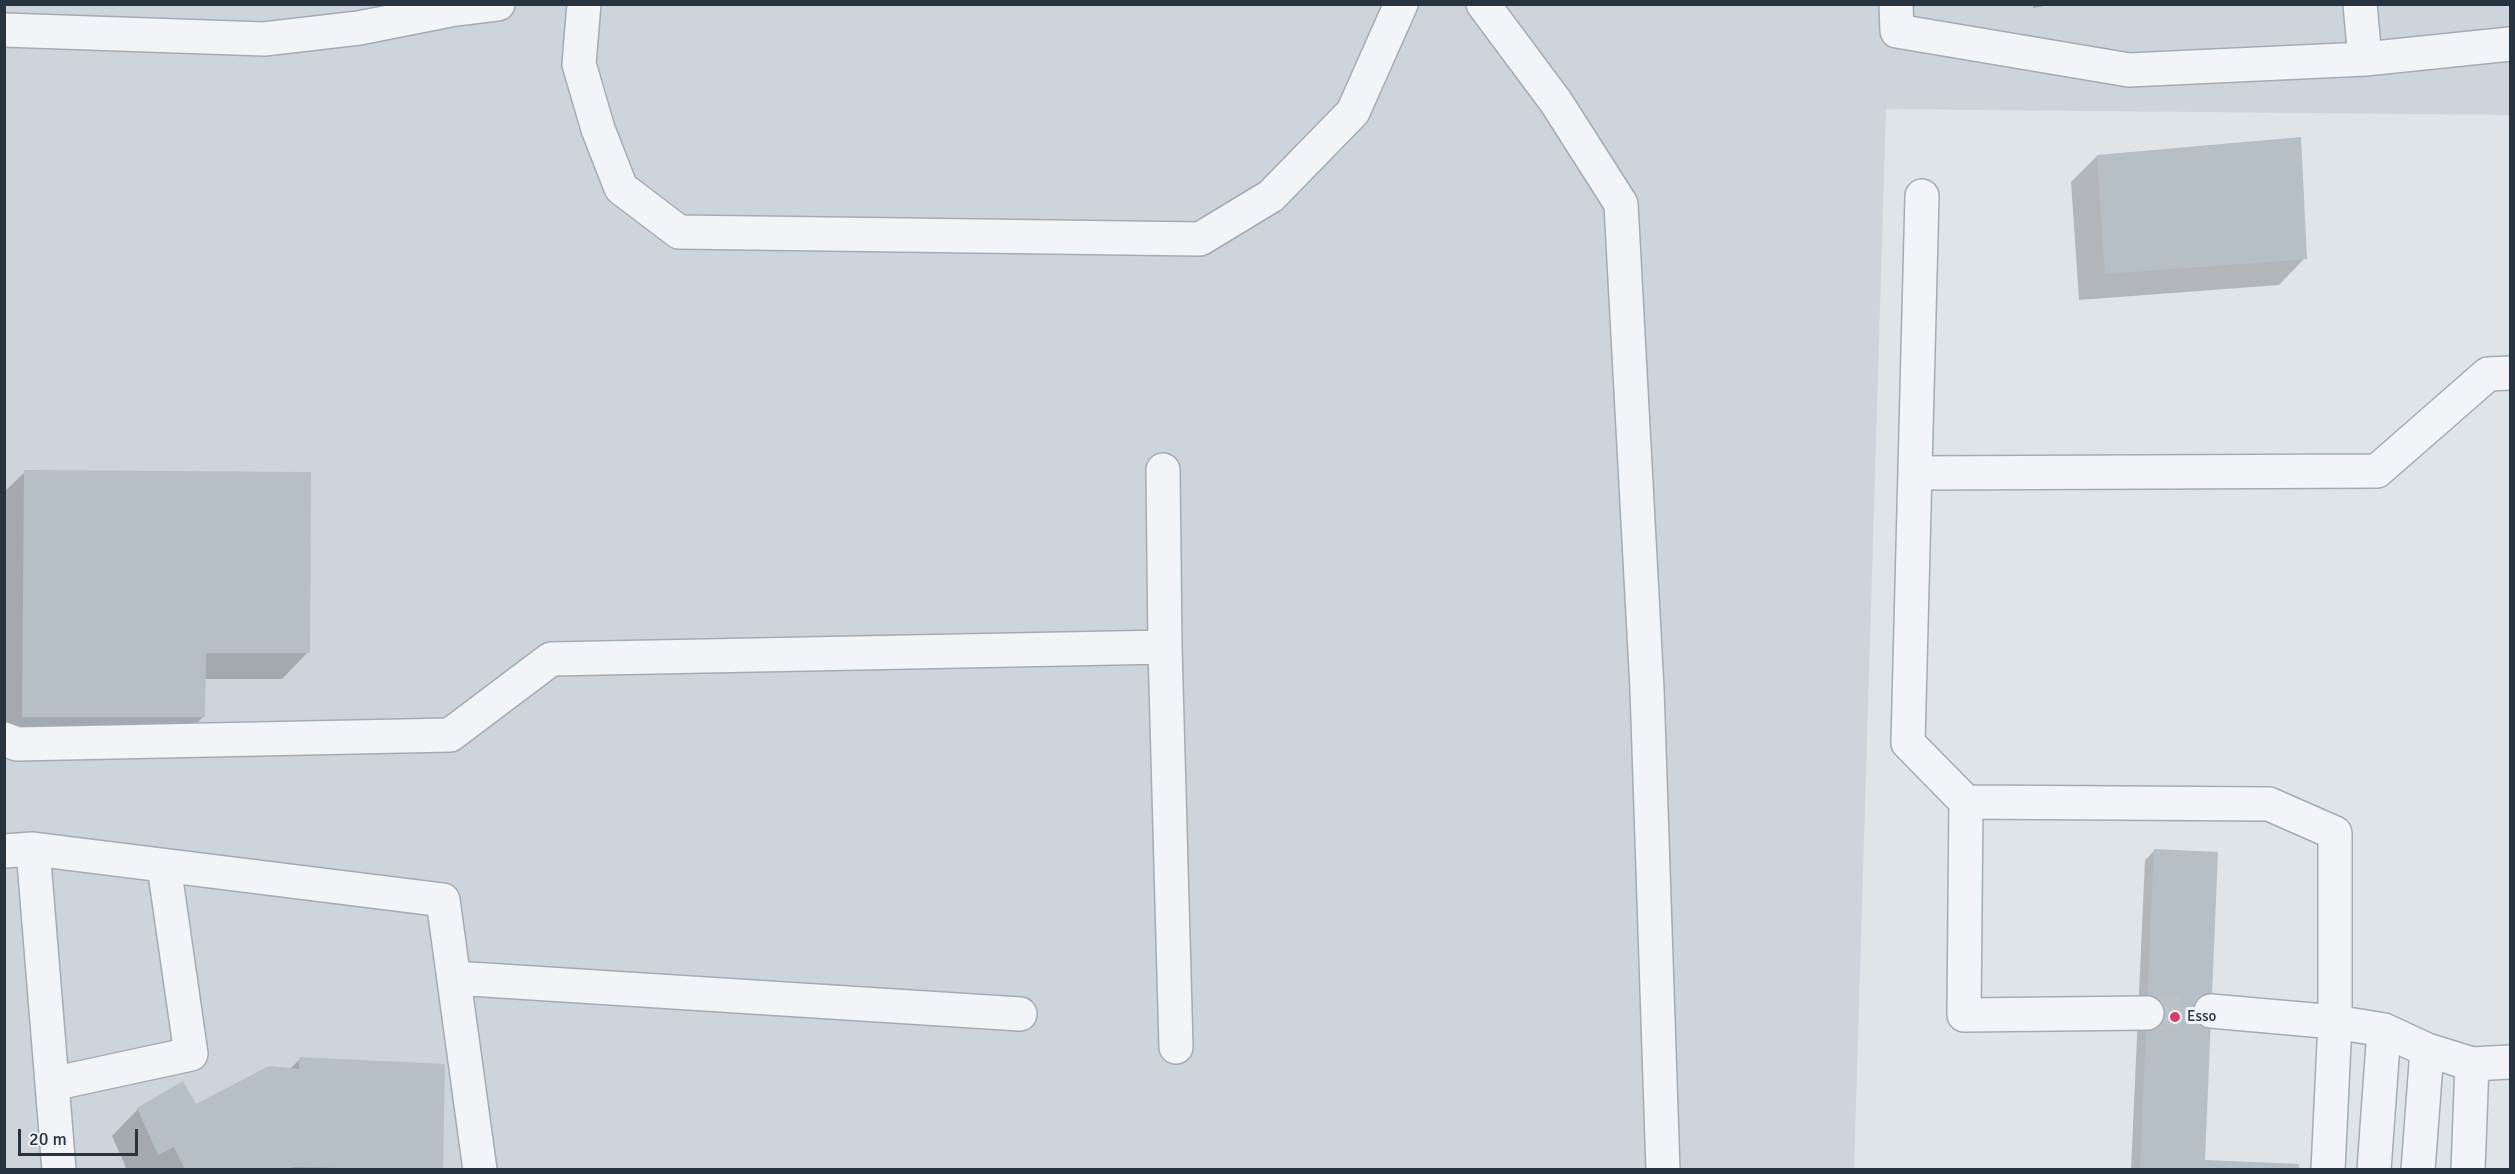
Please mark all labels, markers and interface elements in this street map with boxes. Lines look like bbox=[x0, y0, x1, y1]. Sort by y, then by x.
place label: Esso bbox=[2187, 1008, 2216, 1026]
marker: Esso bbox=[2168, 1010, 2182, 1024]
scale bar bbox=[21, 1117, 141, 1155]
text: 20 m bbox=[29, 1128, 67, 1150]

